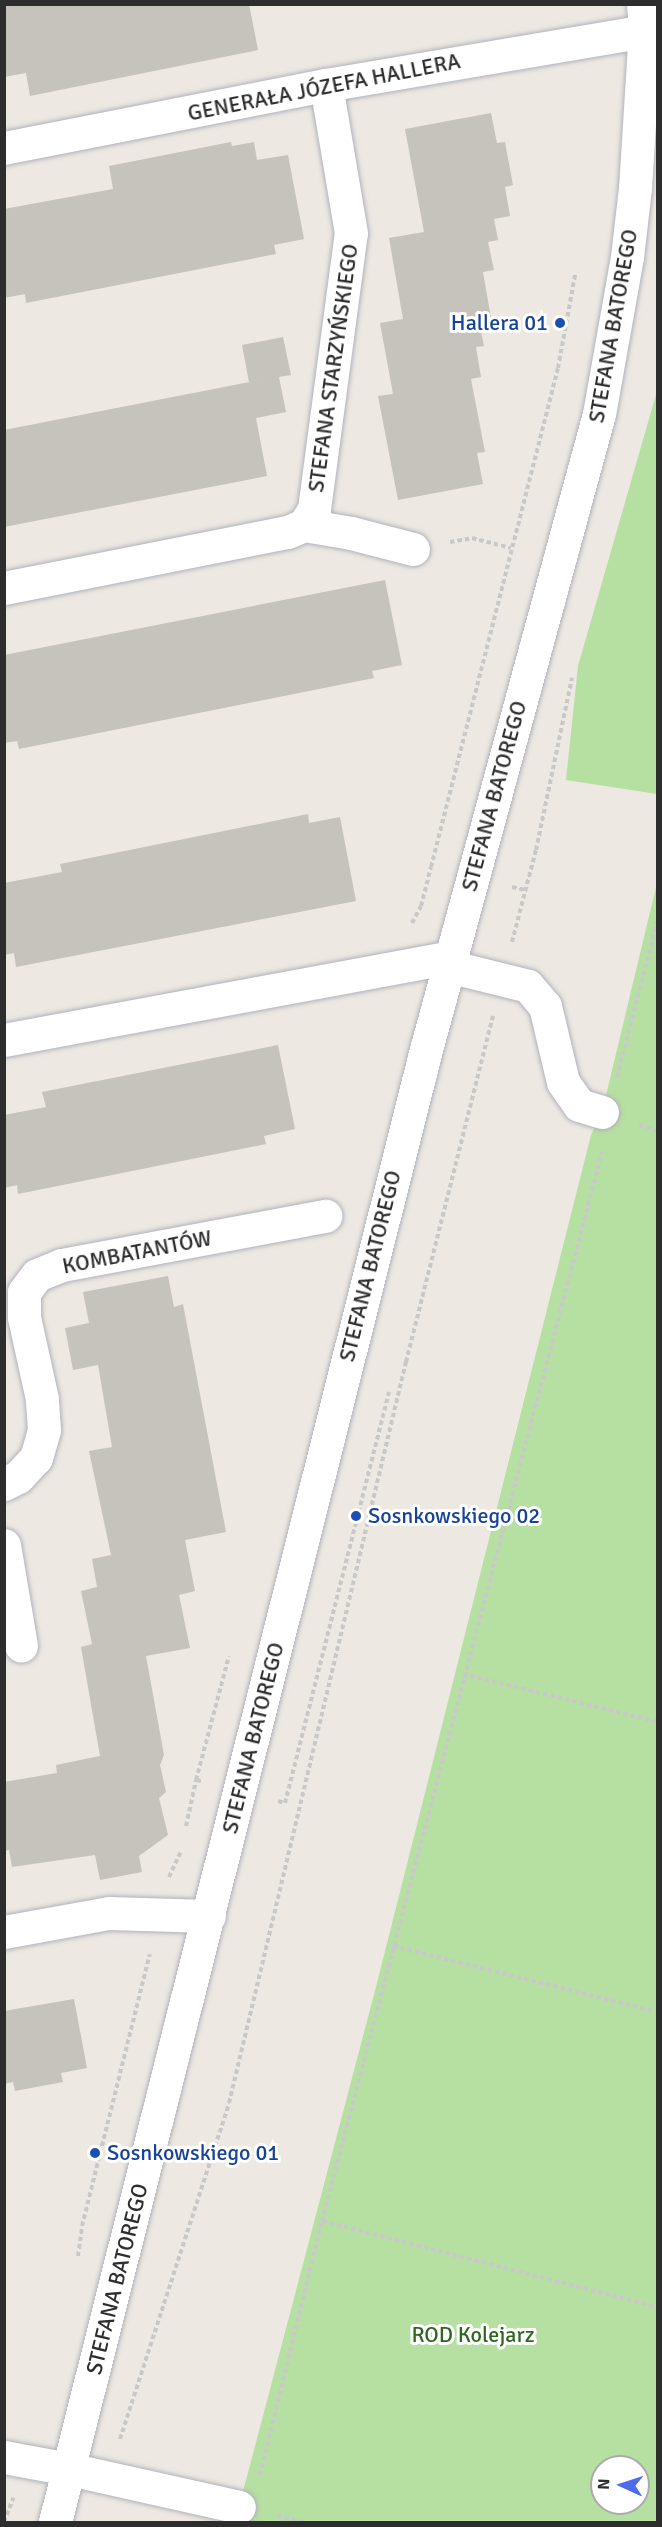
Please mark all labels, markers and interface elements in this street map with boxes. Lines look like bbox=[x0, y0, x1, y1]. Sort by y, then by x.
street label: GENERAŁA JÓZEFA HALLERA bbox=[185, 48, 463, 126]
street label: STEFANA BATOREGO bbox=[583, 227, 643, 425]
street label: STEFANA STARZYŃSKIEGO bbox=[302, 242, 364, 494]
place label: Hallera 01 bbox=[451, 310, 548, 336]
marker: Hallera 01 bbox=[553, 316, 567, 330]
street label: STEFANA BATOREGO bbox=[456, 698, 532, 894]
street label: STEFANA BATOREGO bbox=[333, 1168, 407, 1364]
street label: KOMBATANTÓW bbox=[60, 1225, 214, 1279]
place label: Sosnkowskiego 02 bbox=[368, 1503, 540, 1529]
marker: Sosnkowskiego 02 bbox=[349, 1509, 363, 1523]
street label: STEFANA BATOREGO bbox=[216, 1640, 290, 1836]
place label: Sosnkowskiego 01 bbox=[107, 2140, 279, 2166]
marker: Sosnkowskiego 01 bbox=[88, 2146, 102, 2160]
street label: STEFANA BATOREGO bbox=[80, 2181, 154, 2377]
park label: ROD Kolejarz bbox=[411, 2322, 535, 2348]
north arrow bbox=[590, 2455, 650, 2515]
text: N bbox=[594, 2478, 614, 2490]

